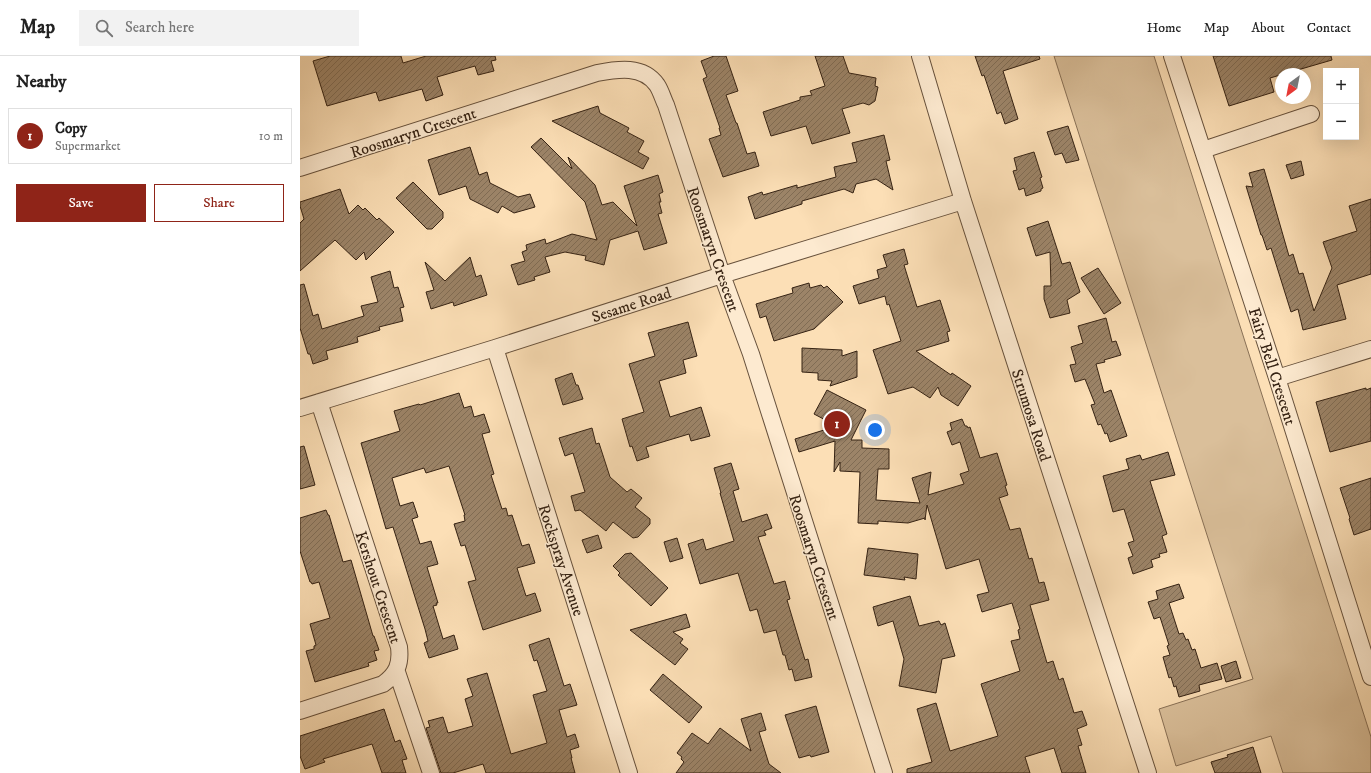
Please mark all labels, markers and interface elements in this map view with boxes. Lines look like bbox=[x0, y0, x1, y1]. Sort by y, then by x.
search box bbox=[79, 10, 359, 46]
text: Map bbox=[20, 16, 55, 39]
icon: search bbox=[93, 17, 115, 39]
text: Search here bbox=[125, 18, 194, 37]
text: Home bbox=[1147, 19, 1181, 37]
text: Map bbox=[1203, 19, 1229, 37]
text: About bbox=[1251, 19, 1285, 37]
text: Contact bbox=[1307, 19, 1351, 37]
north arrow bbox=[1275, 68, 1311, 104]
map controls bbox=[1323, 68, 1359, 140]
button: + bbox=[1323, 68, 1359, 104]
text: Nearby bbox=[16, 71, 66, 93]
street label: Roosmaryn Crescent bbox=[348, 103, 479, 163]
button: − bbox=[1323, 104, 1359, 140]
text: Copy bbox=[55, 119, 87, 138]
text: 1 bbox=[28, 128, 32, 144]
text: 10 m bbox=[259, 128, 283, 144]
text: Supermarket bbox=[55, 138, 121, 154]
button: Save bbox=[16, 184, 146, 222]
button: Share bbox=[154, 184, 284, 222]
street label: Roosmaryn Crescent bbox=[682, 184, 744, 315]
street label: Sesame Road bbox=[589, 283, 674, 327]
street label: Fairy Bell Crescent bbox=[1244, 305, 1300, 428]
street label: Strumosa Road bbox=[1007, 367, 1055, 464]
pin: 1 bbox=[824, 409, 850, 439]
your location bbox=[865, 420, 885, 440]
street label: Roosmaryn Crescent bbox=[784, 492, 844, 623]
street label: Rockspray Avenue bbox=[534, 502, 589, 619]
street label: Kershout Crescent bbox=[350, 529, 406, 646]

